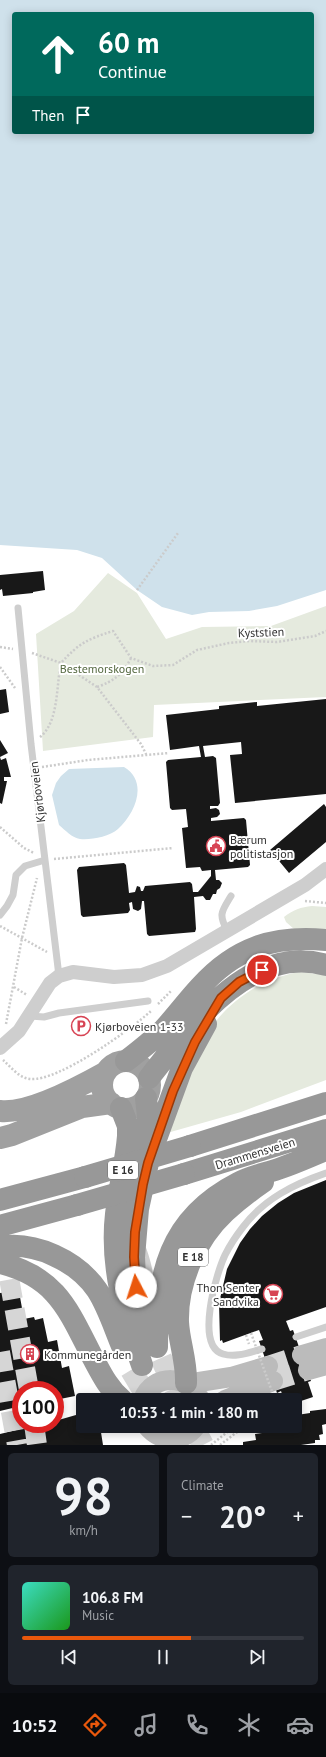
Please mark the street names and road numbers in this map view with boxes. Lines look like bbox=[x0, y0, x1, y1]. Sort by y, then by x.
street label: Kyststien bbox=[238, 624, 284, 640]
street label: Kjørboveien bbox=[26, 761, 48, 823]
street label: Drammensveien bbox=[213, 1134, 297, 1172]
road number: E 16 bbox=[108, 1161, 138, 1179]
road number: E 18 bbox=[178, 1248, 208, 1266]

